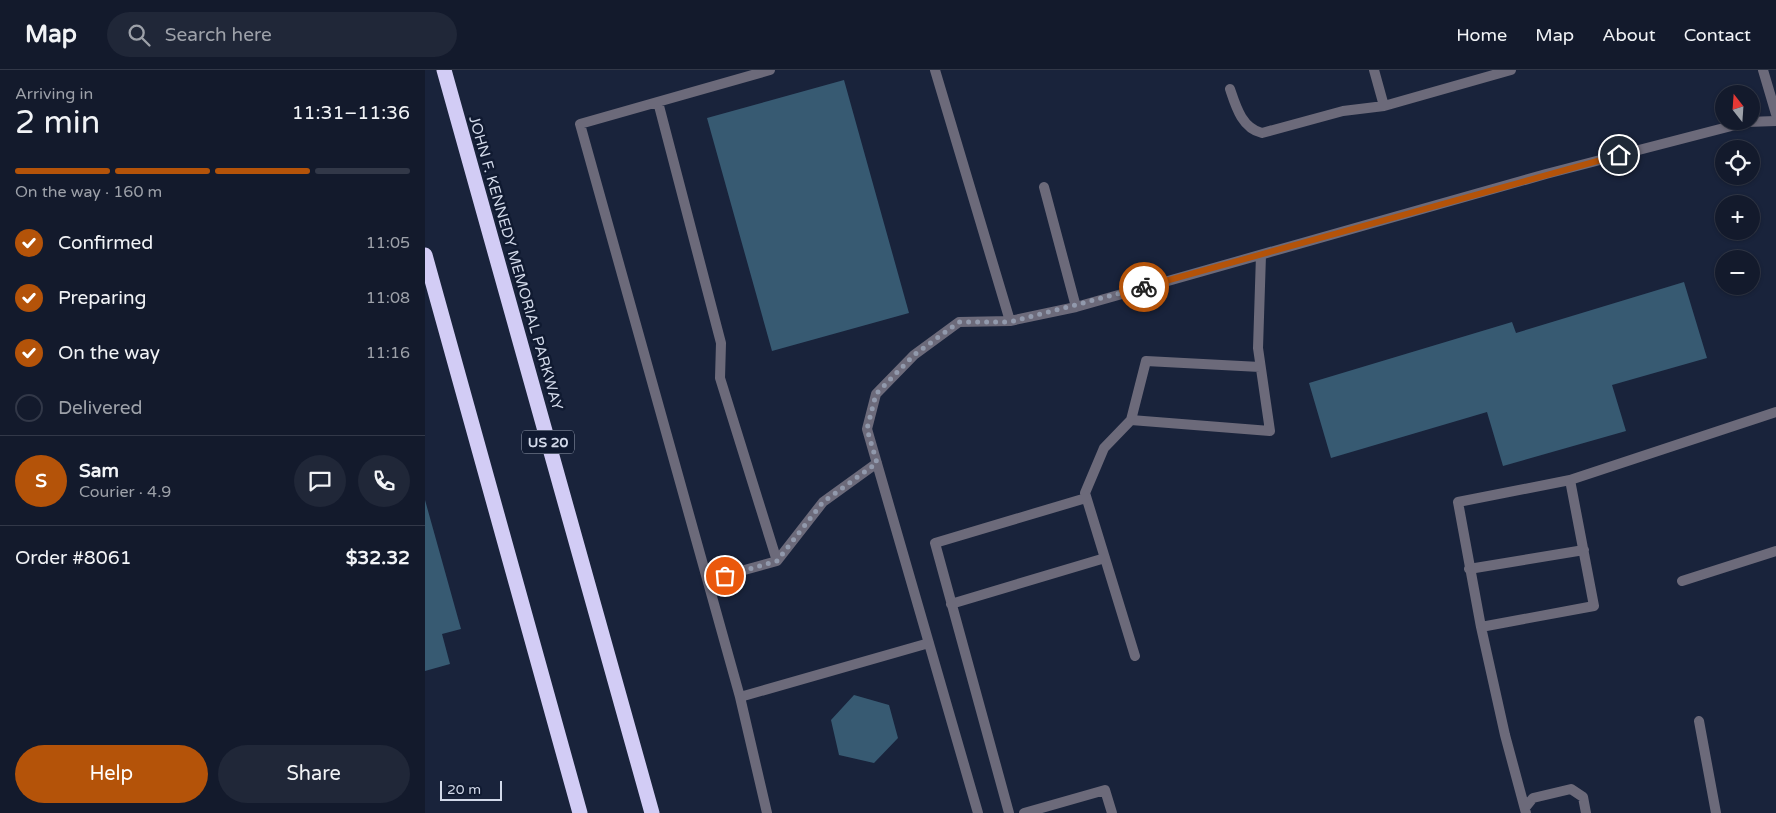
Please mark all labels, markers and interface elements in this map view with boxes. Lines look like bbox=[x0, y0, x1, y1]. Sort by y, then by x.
search box bbox=[107, 12, 457, 57]
text: Map bbox=[25, 20, 77, 49]
icon: search bbox=[125, 21, 153, 49]
text: Search here bbox=[165, 24, 272, 46]
text: Home bbox=[1456, 24, 1507, 46]
text: Map bbox=[1535, 24, 1574, 46]
text: About bbox=[1602, 24, 1656, 46]
text: Contact bbox=[1684, 24, 1751, 46]
text: Arriving in bbox=[15, 84, 93, 104]
north arrow bbox=[1715, 85, 1760, 130]
map controls bbox=[1715, 85, 1760, 295]
text: 11:31–11:36 bbox=[292, 102, 410, 124]
text: 2 min bbox=[15, 104, 100, 142]
street label: JOHN F. KENNEDY MEMORIAL PARKWAY bbox=[465, 114, 567, 413]
pin bbox=[1598, 134, 1640, 176]
button: locate bbox=[1715, 140, 1760, 185]
icon: home bbox=[1605, 141, 1633, 169]
text: On the way · 160 m bbox=[15, 182, 162, 202]
button: + bbox=[1715, 195, 1760, 240]
icon: check bbox=[15, 229, 43, 257]
text: Confirmed bbox=[58, 232, 153, 254]
text: 11:05 bbox=[366, 233, 410, 253]
button: − bbox=[1715, 250, 1760, 295]
courier bbox=[1119, 262, 1169, 312]
icon: bike bbox=[1130, 273, 1158, 301]
icon: check bbox=[15, 284, 43, 312]
text: Preparing bbox=[58, 287, 147, 309]
text: 11:08 bbox=[366, 288, 410, 308]
icon: check bbox=[15, 339, 43, 367]
text: On the way bbox=[58, 342, 160, 364]
text: 11:16 bbox=[366, 343, 410, 363]
text: Delivered bbox=[58, 397, 143, 419]
road number: US 20 bbox=[522, 431, 574, 454]
button: chat bbox=[294, 455, 346, 507]
button: phone bbox=[358, 455, 410, 507]
text: Sam bbox=[79, 460, 119, 482]
text: S bbox=[35, 470, 47, 492]
text: Courier · 4.9 bbox=[79, 482, 171, 502]
text: Order #8061 bbox=[15, 547, 132, 569]
text: $32.32 bbox=[346, 547, 410, 569]
pin bbox=[704, 555, 746, 597]
icon: bag bbox=[711, 562, 739, 590]
button: Help bbox=[15, 745, 208, 803]
button: Share bbox=[218, 745, 410, 803]
scale bar bbox=[440, 778, 503, 801]
text: 20 m bbox=[447, 781, 481, 798]

